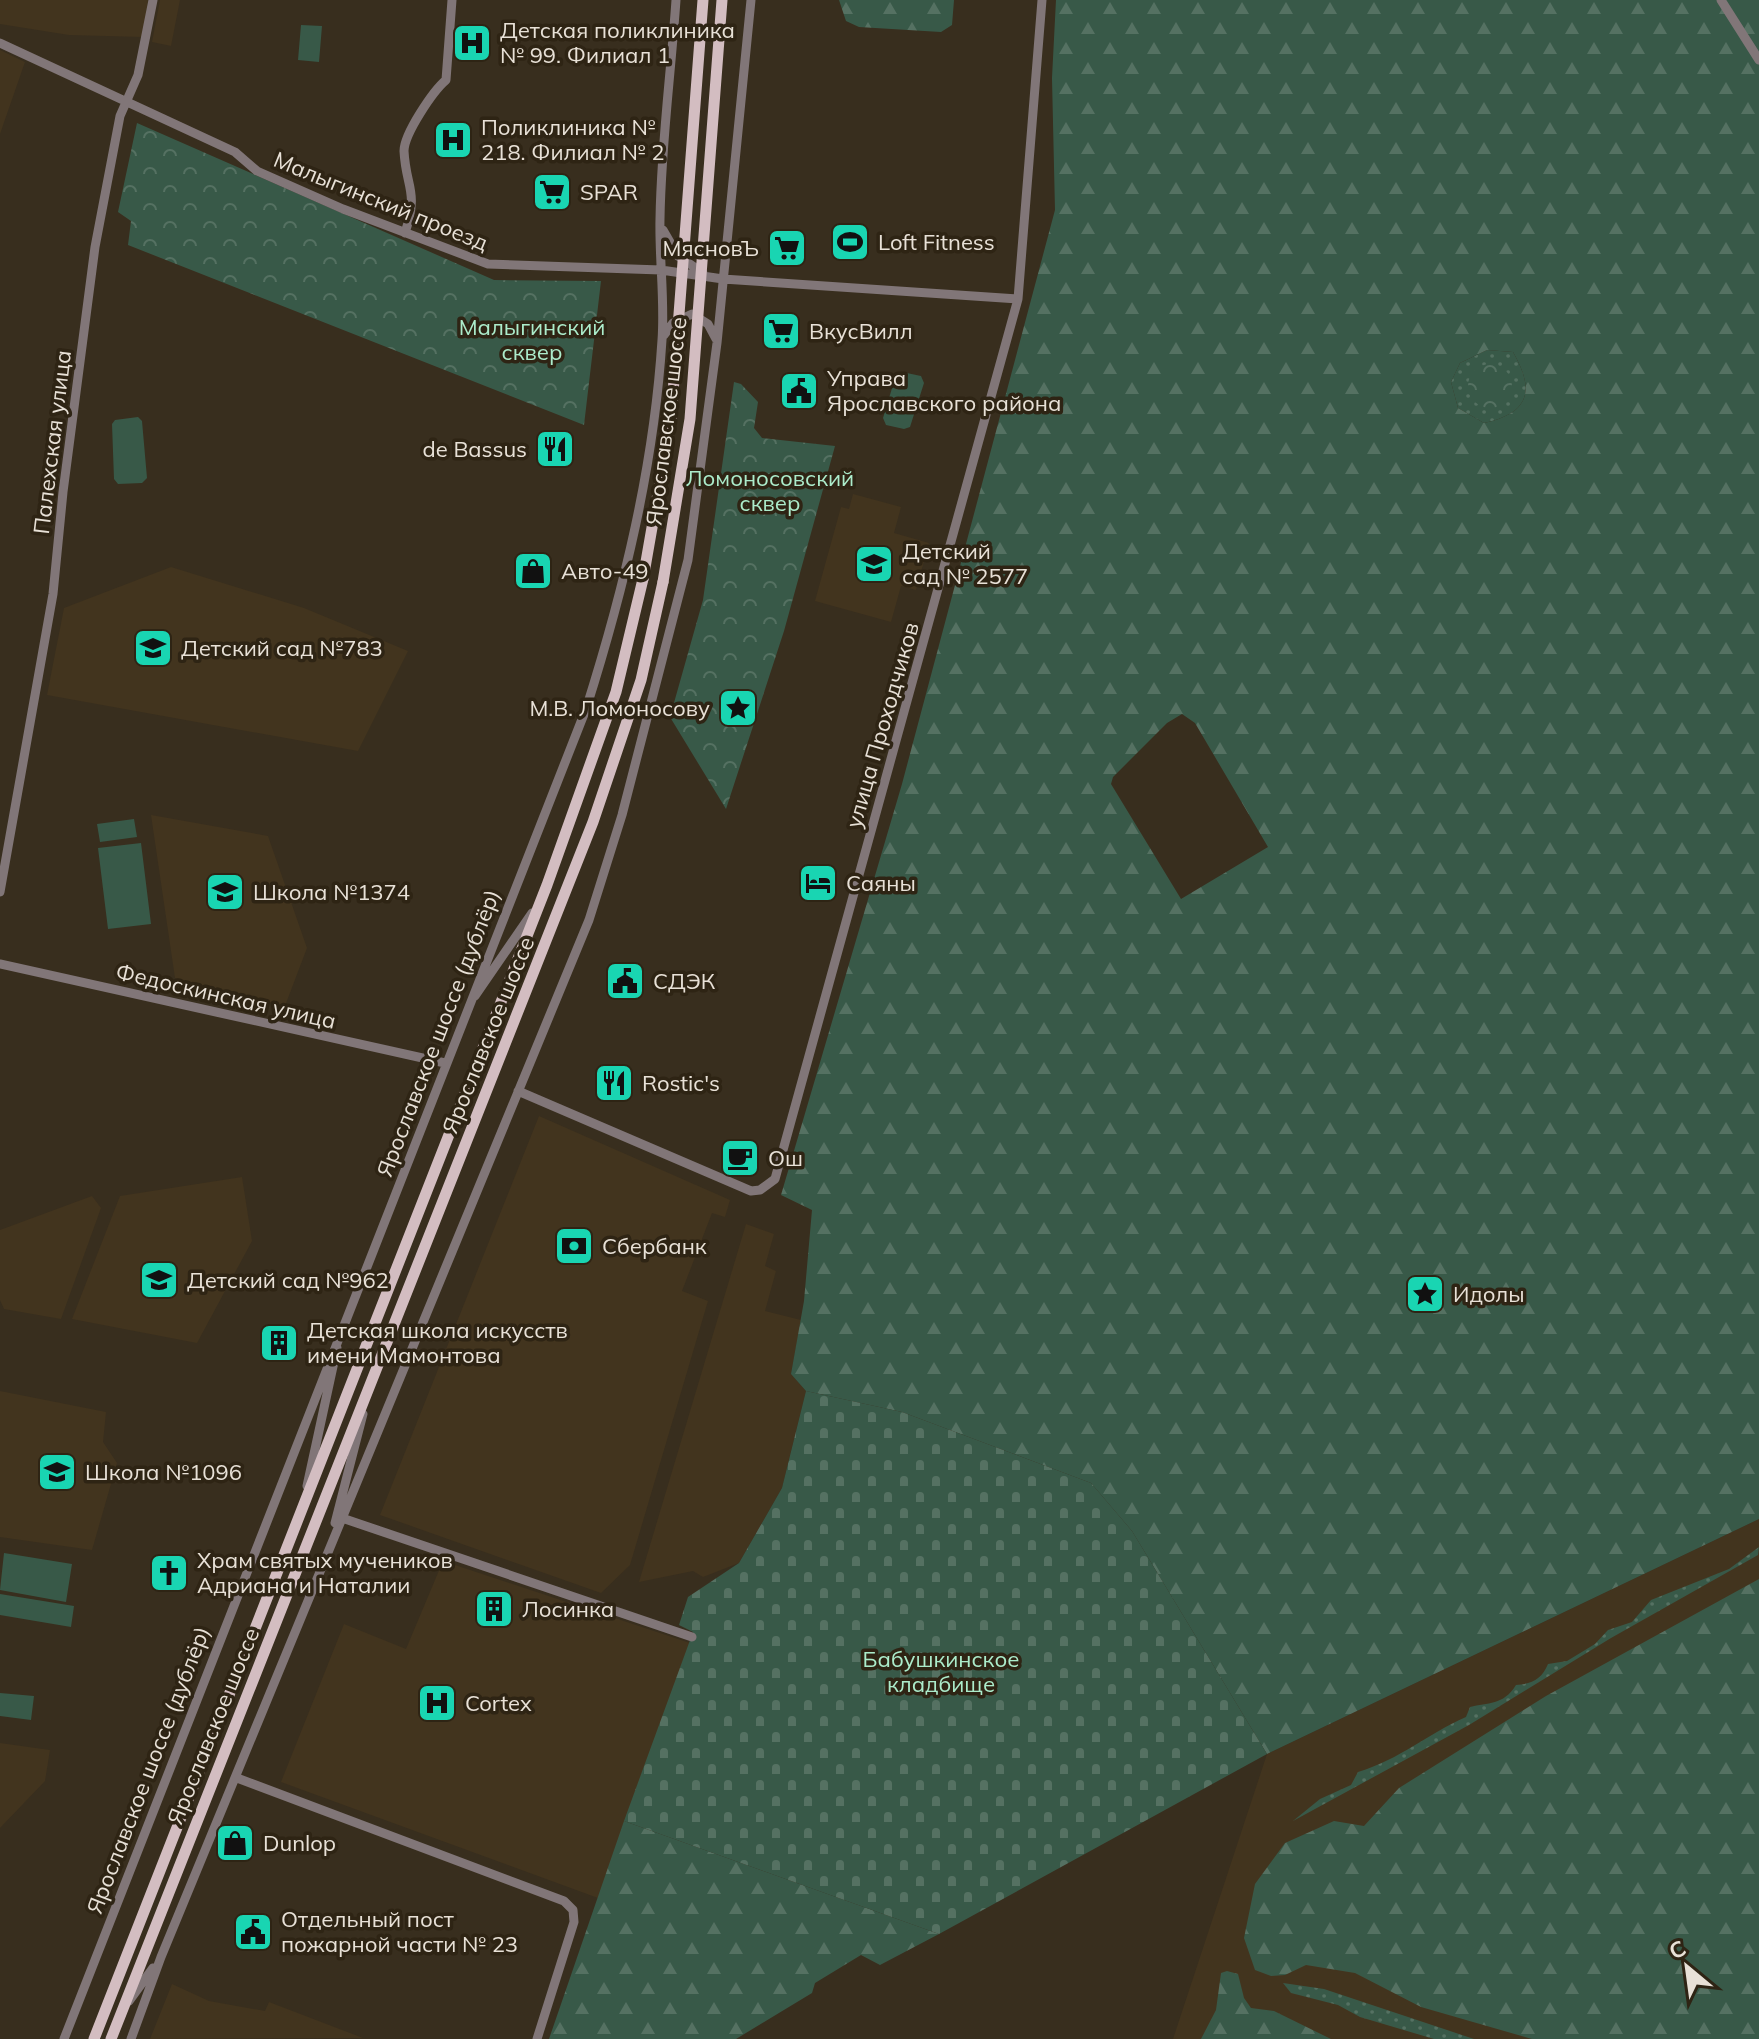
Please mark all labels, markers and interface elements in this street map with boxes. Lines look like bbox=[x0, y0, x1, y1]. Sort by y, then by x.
place label: Детская поликлиника № 99. Филиал 1 bbox=[500, 16, 735, 69]
hospital icon: Детская поликлиника № 99. Филиал 1 bbox=[451, 22, 493, 64]
place label: Поликлиника № 218. Филиал № 2 bbox=[481, 113, 664, 166]
hospital icon: Поликлиника № 218. Филиал № 2 bbox=[432, 119, 474, 161]
street label: Малыгинский проезд bbox=[270, 145, 492, 257]
supermarket icon: SPAR bbox=[531, 171, 573, 213]
place label: SPAR bbox=[580, 178, 638, 206]
sports icon: Loft Fitness bbox=[829, 221, 871, 263]
supermarket icon: МясновЪ bbox=[766, 227, 808, 269]
place label: Loft Fitness bbox=[878, 228, 995, 256]
place label: МясновЪ bbox=[663, 234, 759, 262]
supermarket icon: ВкусВилл bbox=[760, 310, 802, 352]
park label: Малыгинский сквер bbox=[459, 313, 605, 366]
street label: Ярославское шоссе bbox=[639, 315, 693, 527]
place label: ВкусВилл bbox=[809, 317, 913, 345]
street label: Палехская улица bbox=[27, 348, 77, 536]
place label: Управа Ярославского района bbox=[826, 364, 1061, 417]
public building icon: Управа Ярославского района bbox=[778, 370, 820, 412]
restaurant icon: de Bassus bbox=[534, 428, 576, 470]
place label: de Bassus bbox=[422, 435, 527, 463]
park label: Ломоносовский сквер bbox=[686, 464, 854, 517]
place label: Детский сад № 2577 bbox=[902, 537, 1028, 590]
school or university icon: Детский сад № 2577 bbox=[853, 543, 895, 585]
shop icon: Авто-49 bbox=[512, 550, 554, 592]
place label: Авто-49 bbox=[561, 557, 649, 585]
street label: улица Проходчиков bbox=[839, 619, 925, 831]
school or university icon: Детский сад №783 bbox=[132, 627, 174, 669]
place label: Детский сад №783 bbox=[181, 634, 383, 662]
place icon: М.В. Ломоносову bbox=[717, 687, 759, 729]
place label: М.В. Ломоносову bbox=[529, 694, 710, 722]
hotel icon: Саяны bbox=[797, 862, 839, 904]
place label: Саяны bbox=[846, 869, 916, 897]
school or university icon: Школа №1374 bbox=[204, 871, 246, 913]
place label: Школа №1374 bbox=[253, 878, 410, 906]
street label: Ярославское шоссе (дублёр) bbox=[371, 886, 505, 1180]
street label: Ярославское шоссе bbox=[436, 933, 540, 1137]
street label: Федоскинская улица bbox=[113, 957, 339, 1035]
public building icon: СДЭК bbox=[604, 960, 646, 1002]
place label: СДЭК bbox=[653, 967, 716, 995]
restaurant icon: Rostic's bbox=[593, 1062, 635, 1104]
place label: Rostic's bbox=[642, 1069, 720, 1097]
cafe icon: Ош bbox=[719, 1137, 761, 1179]
place label: Ош bbox=[768, 1144, 803, 1172]
bank icon: Сбербанк bbox=[553, 1225, 595, 1267]
place label: Сбербанк bbox=[602, 1232, 707, 1260]
school or university icon: Детский сад №962 bbox=[138, 1259, 180, 1301]
place label: Детский сад №962 bbox=[187, 1266, 389, 1294]
place icon: Идолы bbox=[1404, 1273, 1446, 1315]
place label: Идолы bbox=[1453, 1280, 1525, 1308]
place label: Детская школа искусств имени Мамонтова bbox=[307, 1316, 568, 1369]
building icon: Детская школа искусств имени Мамонтова bbox=[258, 1322, 300, 1364]
school or university icon: Школа №1096 bbox=[36, 1451, 78, 1493]
place label: Школа №1096 bbox=[85, 1458, 242, 1486]
place label: Храм святых мучеников Адриана и Наталии bbox=[197, 1546, 453, 1599]
church icon: Храм святых мучеников Адриана и Наталии bbox=[148, 1552, 190, 1594]
building icon: Лосинка bbox=[473, 1588, 515, 1630]
place label: Лосинка bbox=[522, 1595, 614, 1623]
street label: Ярославское шоссе (дублёр) bbox=[80, 1622, 216, 1918]
street label: Ярославское шоссе bbox=[161, 1623, 265, 1829]
park label: Бабушкинское кладбище bbox=[863, 1645, 1019, 1698]
hospital icon: Cortex bbox=[416, 1682, 458, 1724]
place label: Cortex bbox=[465, 1689, 532, 1717]
shop icon: Dunlop bbox=[214, 1822, 256, 1864]
place label: Dunlop bbox=[263, 1829, 336, 1857]
place label: Отдельный пост пожарной части № 23 bbox=[281, 1905, 518, 1958]
public building icon: Отдельный пост пожарной части № 23 bbox=[232, 1911, 274, 1953]
north arrow bbox=[1647, 1927, 1727, 2007]
text: С bbox=[1664, 1934, 1691, 1965]

